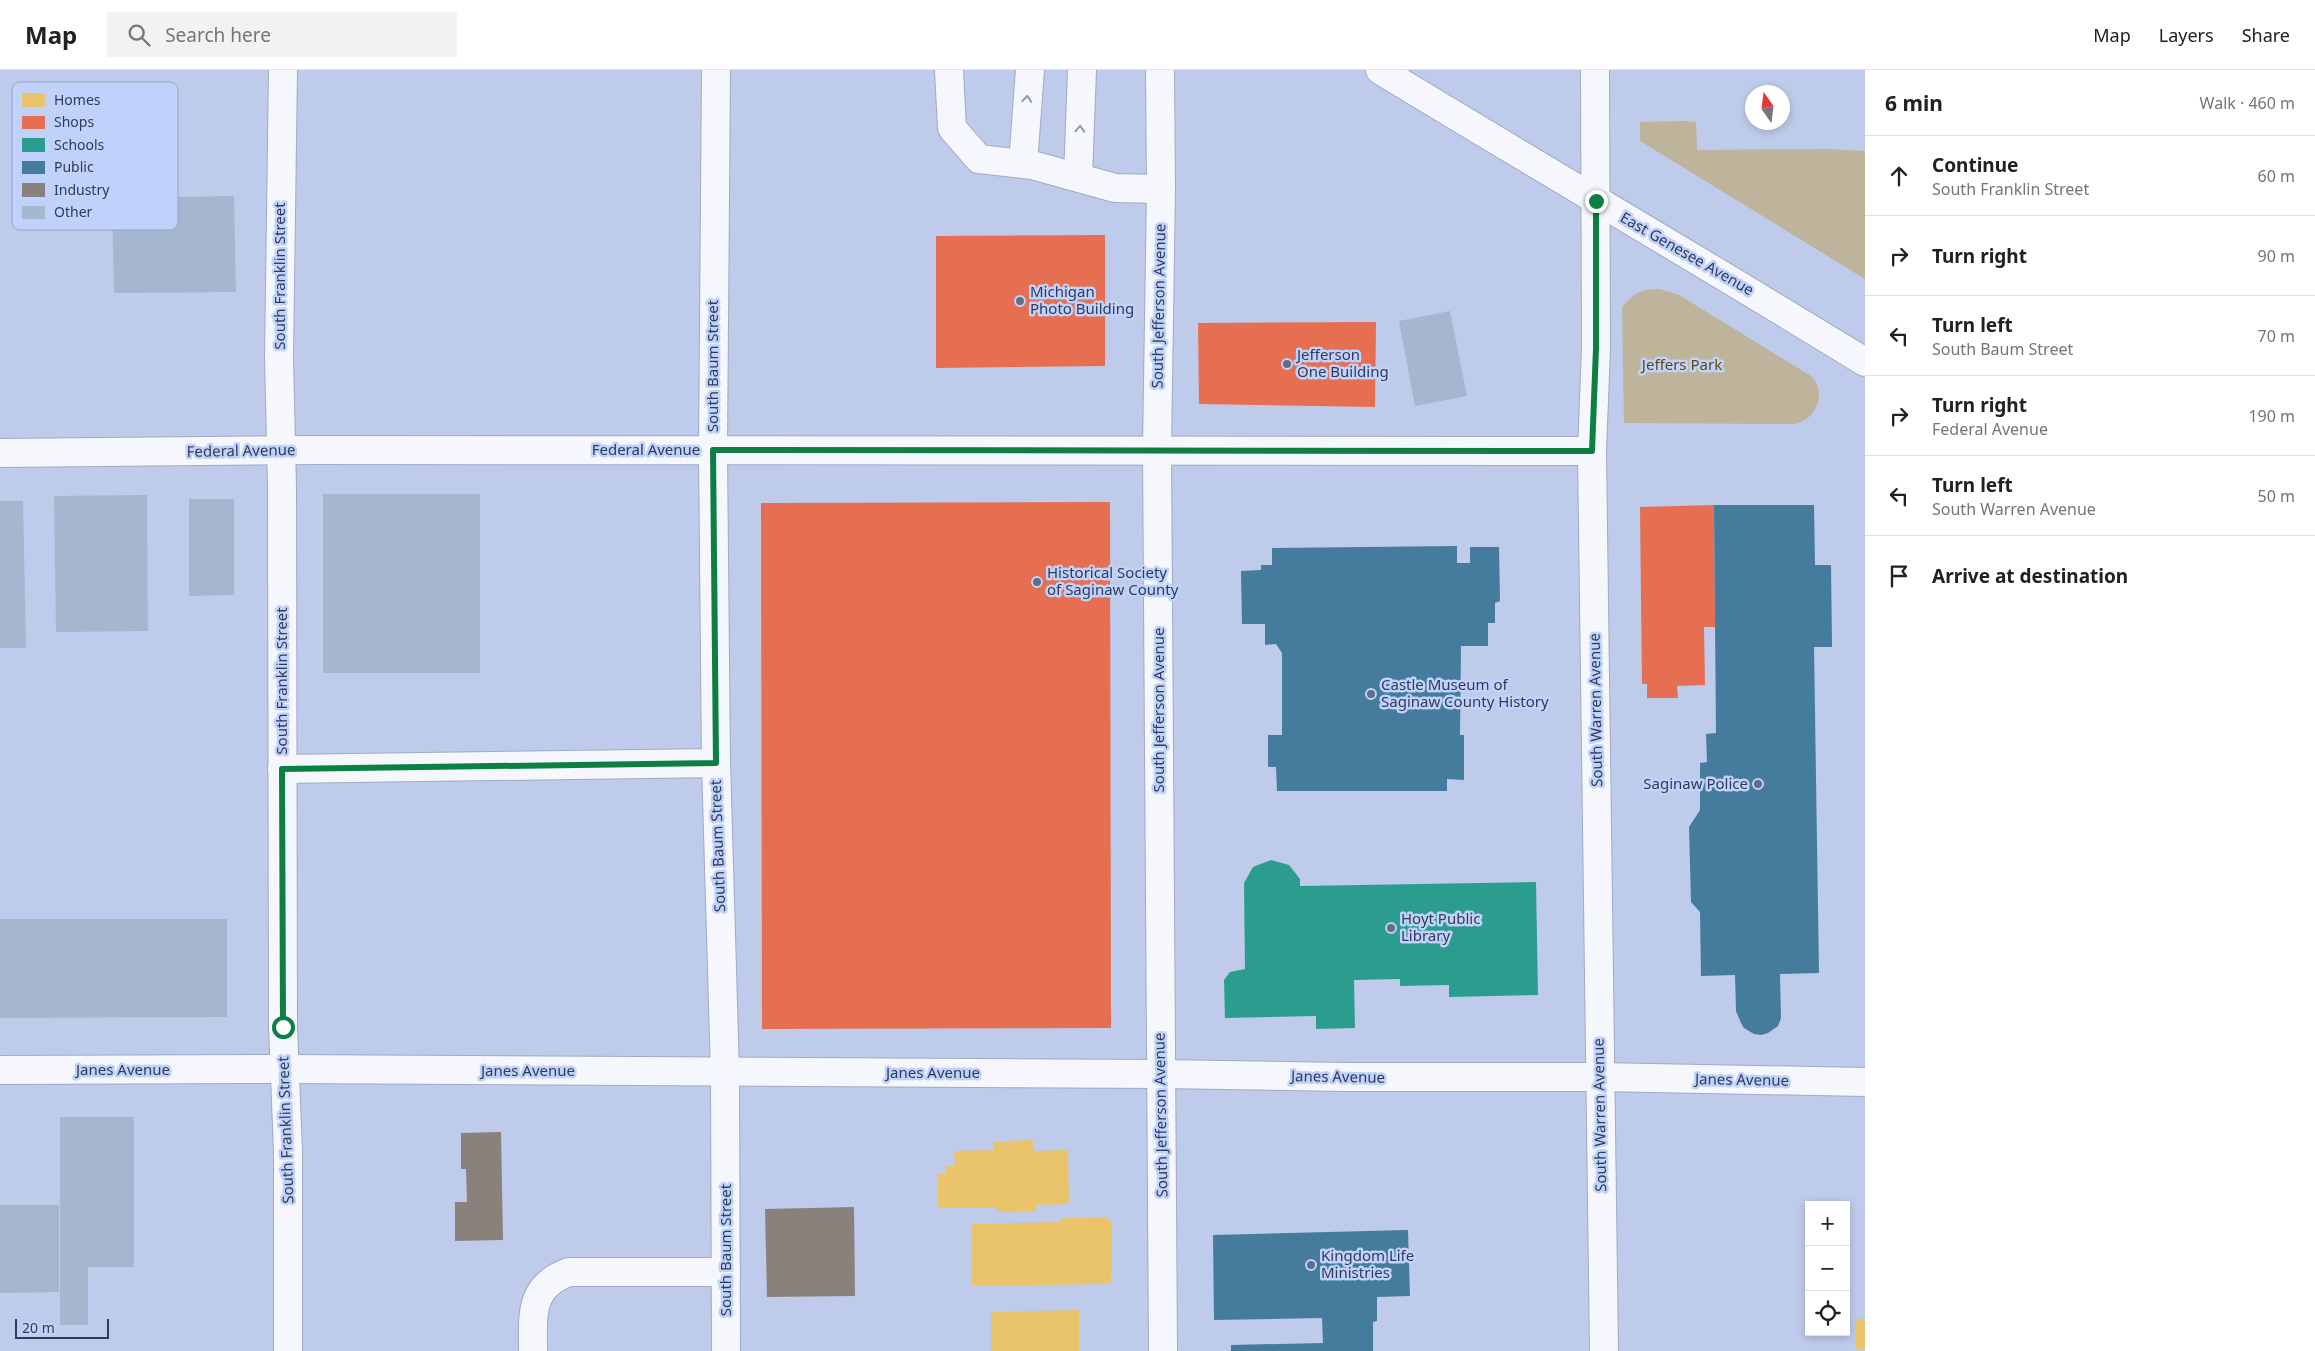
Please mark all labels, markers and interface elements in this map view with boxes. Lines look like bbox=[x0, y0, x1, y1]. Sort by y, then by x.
search box bbox=[107, 12, 457, 57]
text: Map bbox=[25, 18, 77, 51]
icon: search bbox=[125, 21, 153, 49]
text: Search here bbox=[165, 22, 271, 48]
text: Map bbox=[2093, 23, 2131, 47]
text: Layers bbox=[2159, 23, 2214, 47]
text: Share bbox=[2242, 23, 2290, 47]
legend bbox=[12, 82, 178, 230]
north arrow bbox=[1745, 85, 1790, 130]
text: 6 min bbox=[1885, 89, 1943, 117]
text: Homes bbox=[54, 90, 101, 109]
text: Walk · 460 m bbox=[2200, 92, 2295, 114]
one-way arrow bbox=[1022, 95, 1033, 103]
text: Shops bbox=[54, 112, 94, 131]
one-way arrow bbox=[1074, 124, 1085, 132]
text: Schools bbox=[54, 135, 105, 154]
text: Continue bbox=[1932, 152, 2018, 178]
text: Public bbox=[54, 157, 94, 176]
icon: ahead bbox=[1885, 162, 1913, 190]
text: 60 m bbox=[2258, 165, 2295, 187]
text: South Franklin Street bbox=[1932, 178, 2089, 200]
text: Industry bbox=[54, 180, 110, 199]
route end bbox=[1585, 190, 1608, 213]
text: Other bbox=[54, 202, 93, 221]
street label: South Franklin Street bbox=[269, 202, 289, 350]
street label: East Genesee Avenue bbox=[1617, 207, 1758, 300]
street label: South Jefferson Avenue bbox=[1147, 223, 1169, 389]
icon: right bbox=[1885, 242, 1913, 270]
text: Turn right bbox=[1932, 243, 2027, 269]
text: 90 m bbox=[2258, 245, 2295, 267]
place label: Michigan Photo Building bbox=[1030, 281, 1134, 318]
marker: Michigan Photo Building bbox=[1014, 295, 1026, 307]
street label: South Baum Street bbox=[702, 299, 722, 432]
text: Turn left bbox=[1932, 312, 2013, 338]
icon: left bbox=[1885, 322, 1913, 350]
text: 70 m bbox=[2258, 325, 2295, 347]
text: South Baum Street bbox=[1932, 338, 2073, 360]
place label: Jefferson One Building bbox=[1295, 344, 1389, 381]
park label: Jeffers Park bbox=[1640, 354, 1722, 374]
marker: Jefferson One Building bbox=[1281, 358, 1293, 370]
text: Turn right bbox=[1932, 392, 2027, 418]
icon: right bbox=[1885, 402, 1913, 430]
text: 190 m bbox=[2248, 405, 2295, 427]
text: Federal Avenue bbox=[1932, 418, 2048, 440]
street label: Federal Avenue bbox=[186, 439, 295, 461]
street label: Federal Avenue bbox=[592, 439, 700, 459]
text: Turn left bbox=[1932, 472, 2013, 498]
icon: left bbox=[1885, 482, 1913, 510]
text: 50 m bbox=[2258, 485, 2295, 507]
text: South Warren Avenue bbox=[1932, 498, 2096, 520]
place label: Historical Society of Saginaw County bbox=[1047, 562, 1179, 599]
icon: arrive bbox=[1885, 562, 1913, 590]
text: Arrive at destination bbox=[1932, 563, 2128, 589]
marker: Historical Society of Saginaw County bbox=[1031, 576, 1043, 588]
street label: South Franklin Street bbox=[271, 607, 291, 755]
street label: South Jefferson Avenue bbox=[1148, 628, 1168, 792]
street label: South Warren Avenue bbox=[1584, 633, 1606, 787]
place label: Castle Museum of Saginaw County History bbox=[1381, 674, 1549, 711]
marker: Castle Museum of Saginaw County History bbox=[1365, 688, 1377, 700]
place label: Saginaw Police bbox=[1643, 773, 1748, 793]
marker: Saginaw Police bbox=[1752, 778, 1764, 790]
street label: South Baum Street bbox=[705, 779, 729, 913]
place label: Hoyt Public Library bbox=[1401, 908, 1480, 945]
marker: Hoyt Public Library bbox=[1385, 922, 1397, 934]
route start bbox=[272, 1016, 295, 1039]
street label: South Jefferson Avenue bbox=[1149, 1032, 1171, 1198]
street label: South Warren Avenue bbox=[1588, 1038, 1610, 1192]
street label: South Franklin Street bbox=[272, 1055, 298, 1204]
street label: Janes Avenue bbox=[74, 1059, 170, 1079]
street label: Janes Avenue bbox=[479, 1060, 575, 1080]
street label: Janes Avenue bbox=[884, 1062, 980, 1082]
street label: Janes Avenue bbox=[1289, 1065, 1385, 1087]
street label: Janes Avenue bbox=[1693, 1068, 1789, 1090]
street label: South Baum Street bbox=[715, 1183, 735, 1316]
map controls bbox=[1805, 1201, 1850, 1336]
button: + bbox=[1805, 1201, 1850, 1246]
place label: Kingdom Life Ministries bbox=[1321, 1245, 1414, 1282]
button: − bbox=[1805, 1246, 1850, 1291]
marker: Kingdom Life Ministries bbox=[1305, 1259, 1317, 1271]
button: locate bbox=[1805, 1291, 1850, 1336]
scale bar bbox=[15, 1316, 109, 1339]
text: 20 m bbox=[22, 1318, 55, 1337]

